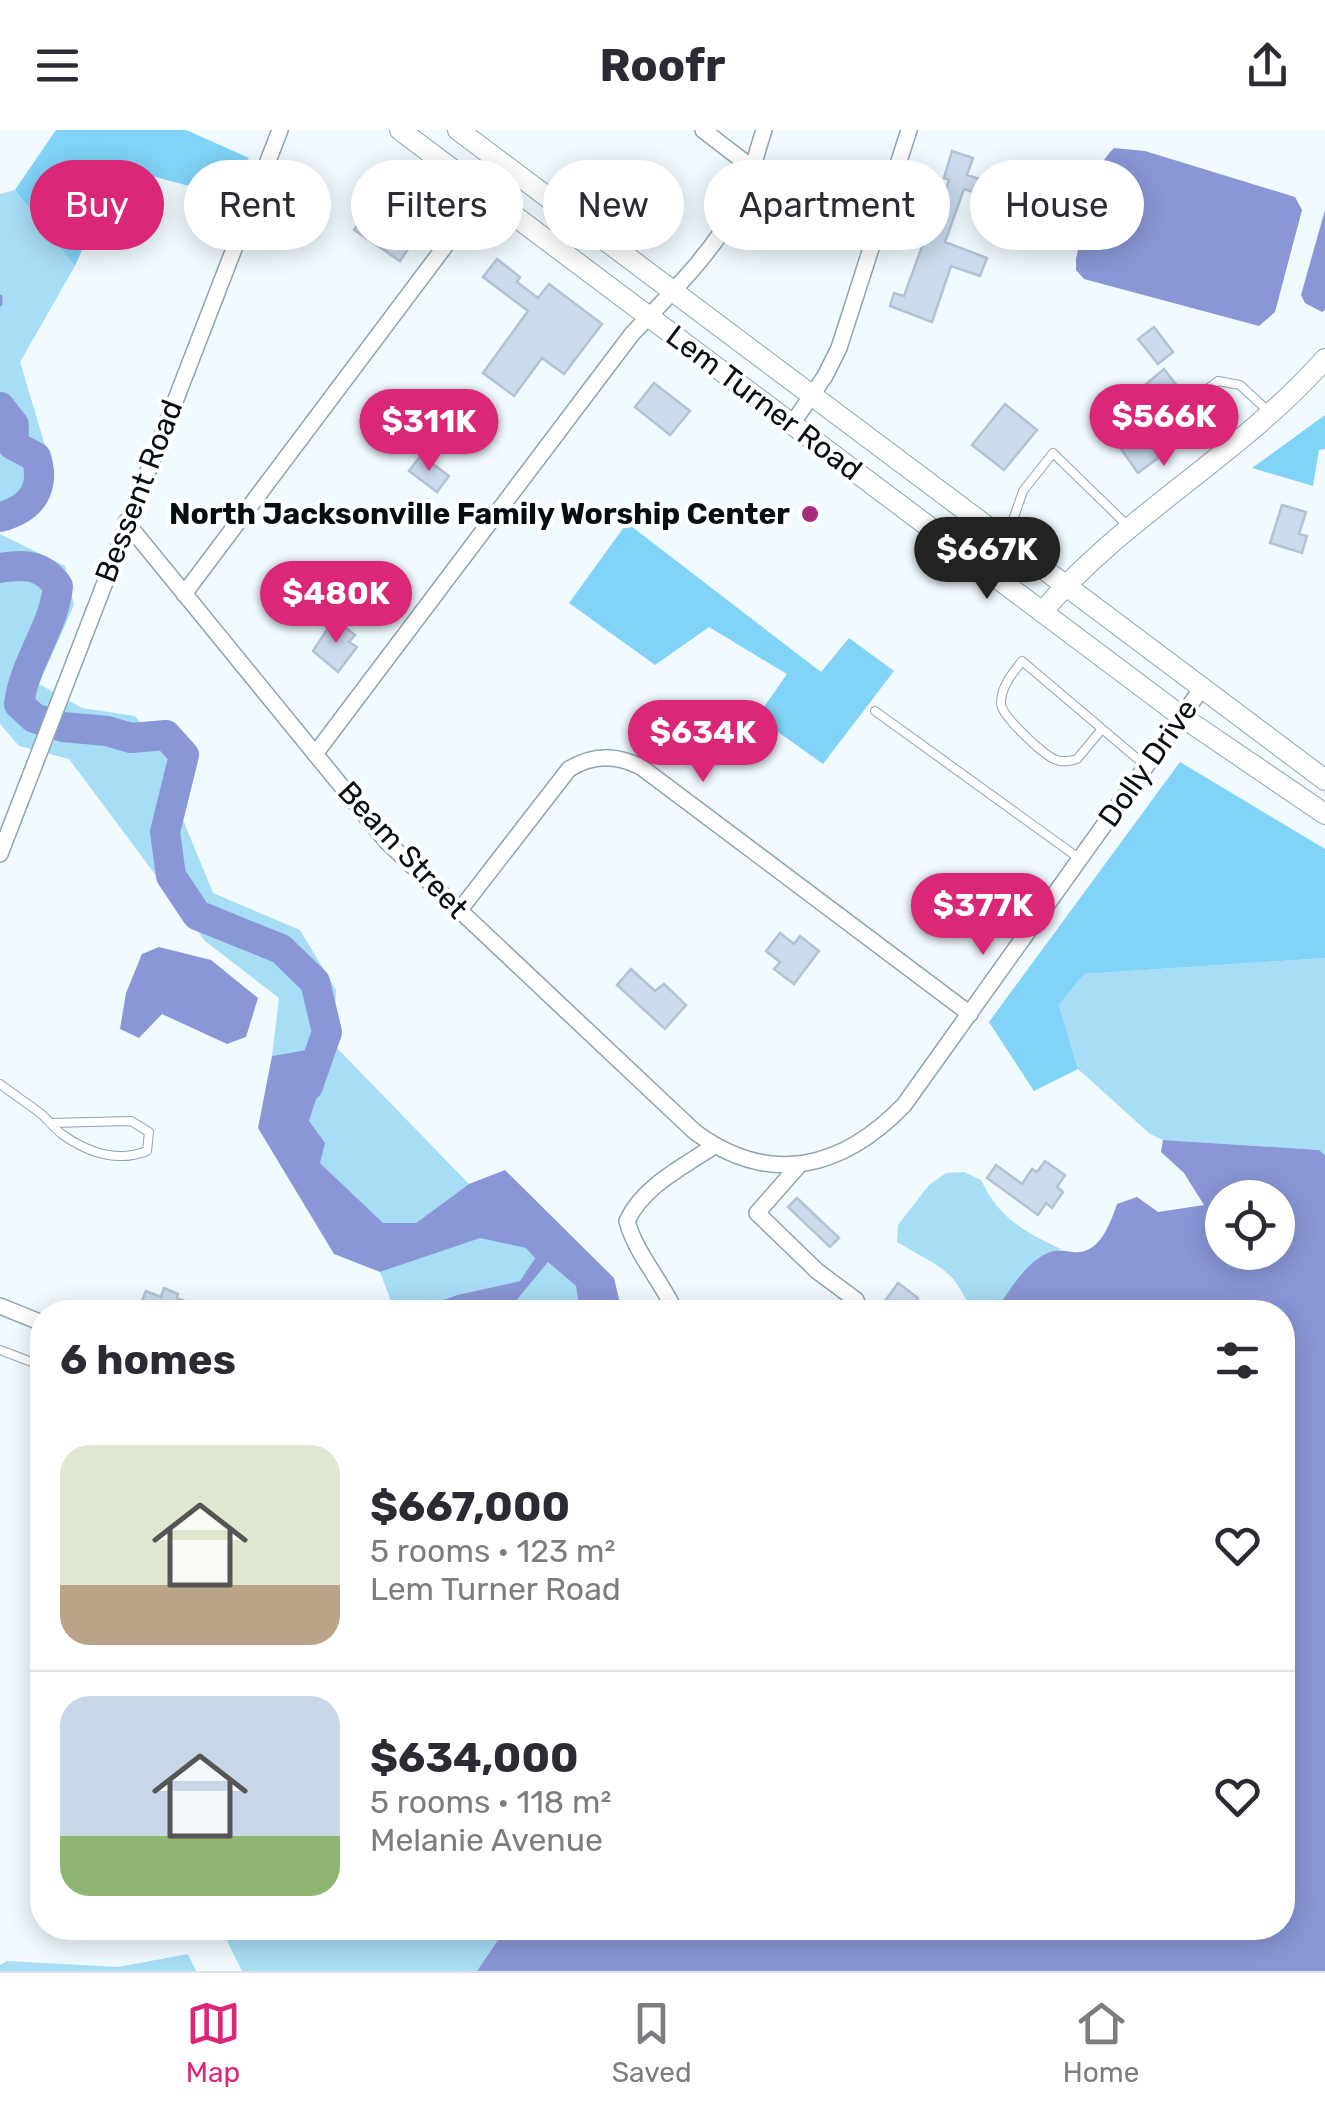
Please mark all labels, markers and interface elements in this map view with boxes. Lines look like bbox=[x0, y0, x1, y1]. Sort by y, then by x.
icon: menu bbox=[30, 38, 85, 93]
icon: share bbox=[1240, 38, 1295, 93]
text: Roofr bbox=[600, 39, 725, 92]
chip: Buy bbox=[30, 160, 164, 250]
chip: Rent bbox=[184, 160, 331, 250]
chip: Filters bbox=[351, 160, 523, 250]
chip: New bbox=[543, 160, 684, 250]
chip: Apartment bbox=[704, 160, 950, 250]
chip: House bbox=[970, 160, 1144, 250]
street label: Lem Turner Road bbox=[659, 318, 869, 488]
pin: $566K bbox=[1094, 384, 1234, 469]
pin: $311K bbox=[359, 389, 499, 474]
street label: Bessent Road bbox=[88, 395, 190, 587]
text: $566K bbox=[1112, 397, 1216, 435]
text: $311K bbox=[381, 402, 477, 440]
place label: North Jacksonville Family Worship Center bbox=[169, 496, 790, 532]
marker: North Jacksonville Family Worship Center bbox=[799, 503, 821, 525]
pin: $667K bbox=[917, 517, 1057, 602]
text: $667K bbox=[936, 530, 1038, 568]
pin: $480K bbox=[266, 561, 406, 646]
text: $480K bbox=[282, 574, 390, 612]
street label: Dolly Drive bbox=[1091, 692, 1205, 834]
pin: $634K bbox=[633, 700, 773, 785]
text: $634K bbox=[650, 713, 756, 751]
street label: Beam Street bbox=[330, 774, 476, 926]
pin: $377K bbox=[913, 873, 1053, 958]
text: $377K bbox=[933, 886, 1033, 924]
map controls bbox=[1205, 1180, 1295, 1270]
button: locate bbox=[1205, 1180, 1295, 1270]
icon: filters bbox=[1210, 1333, 1265, 1388]
text: 6 homes bbox=[60, 1335, 236, 1385]
text: $667,000 bbox=[370, 1482, 570, 1532]
icon: home bbox=[140, 1485, 260, 1605]
icon: heart bbox=[1210, 1518, 1265, 1573]
text: 5 rooms · 123 m² bbox=[370, 1532, 615, 1570]
text: Lem Turner Road bbox=[370, 1570, 621, 1608]
text: $634,000 bbox=[370, 1733, 579, 1783]
icon: home bbox=[140, 1736, 260, 1856]
icon: heart bbox=[1210, 1769, 1265, 1824]
text: 5 rooms · 118 m² bbox=[370, 1783, 611, 1821]
text: Melanie Avenue bbox=[370, 1821, 603, 1859]
tab: Map bbox=[186, 1996, 241, 2089]
tab: Saved bbox=[612, 1996, 692, 2089]
tab: Home bbox=[1063, 1996, 1139, 2089]

